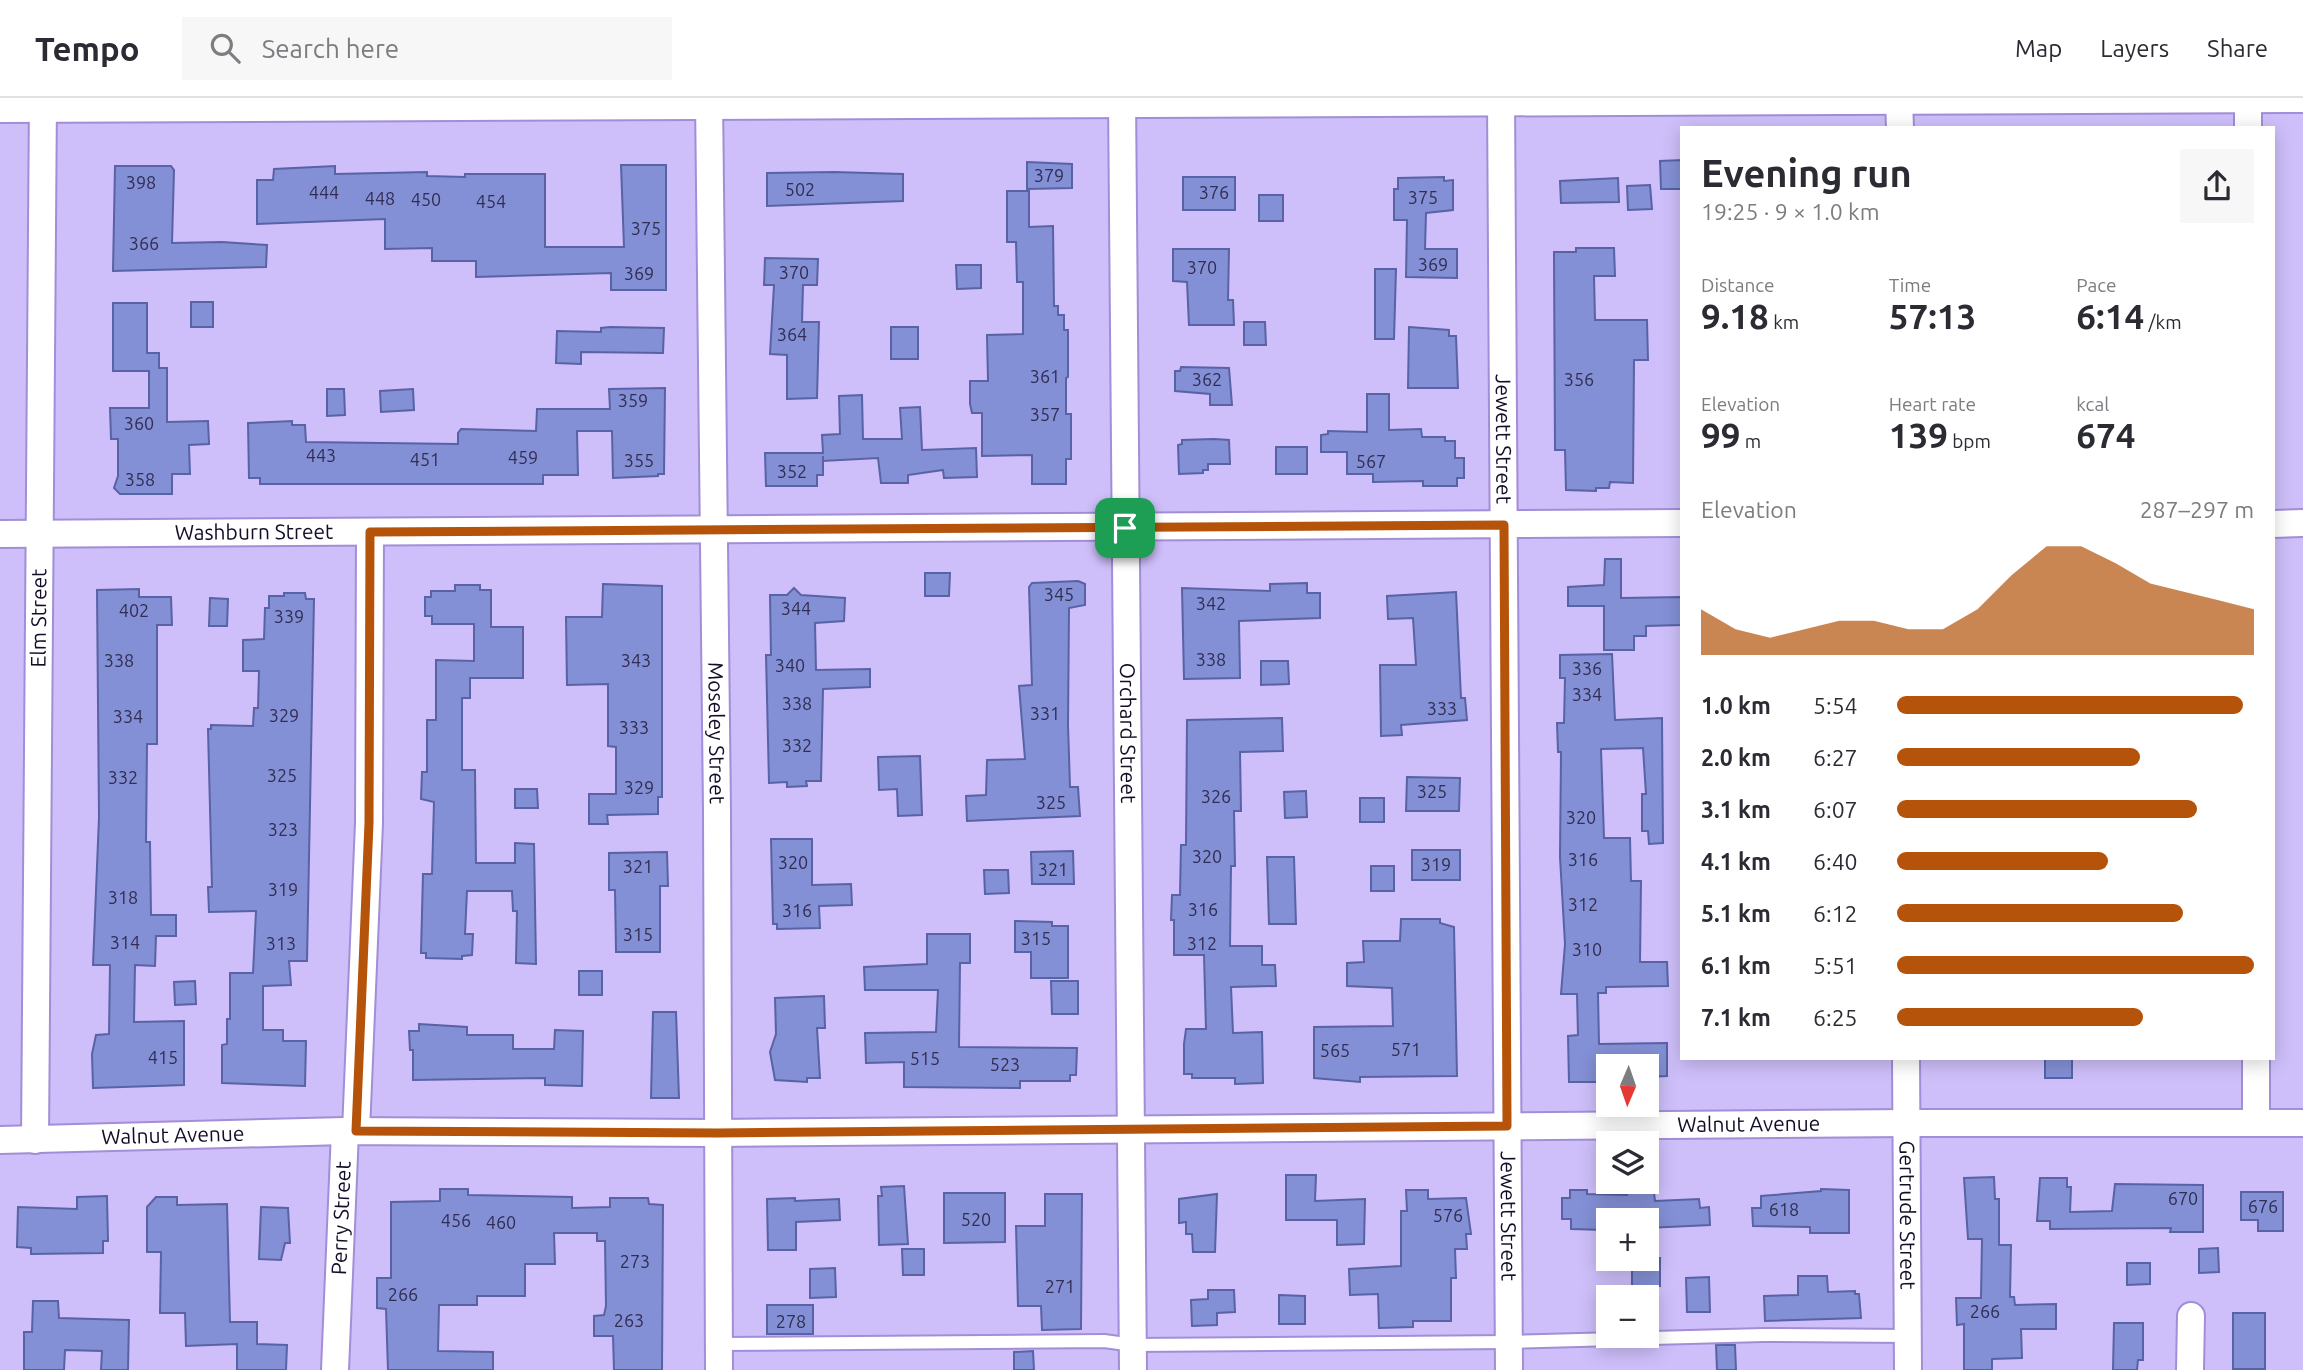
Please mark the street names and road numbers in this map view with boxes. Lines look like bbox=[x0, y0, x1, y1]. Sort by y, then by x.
street label: Jewett Street bbox=[1492, 374, 1517, 504]
street label: Washburn Street bbox=[175, 519, 333, 544]
street label: Elm Street bbox=[26, 568, 50, 668]
street label: Moseley Street bbox=[704, 662, 730, 804]
street label: Orchard Street bbox=[1116, 663, 1141, 803]
street label: Walnut Avenue bbox=[1677, 1111, 1820, 1136]
street label: Walnut Avenue bbox=[101, 1121, 245, 1148]
street label: Gertrude Street bbox=[1896, 1140, 1920, 1290]
street label: Jewett Street bbox=[1497, 1151, 1521, 1281]
street label: Perry Street bbox=[326, 1161, 355, 1275]

